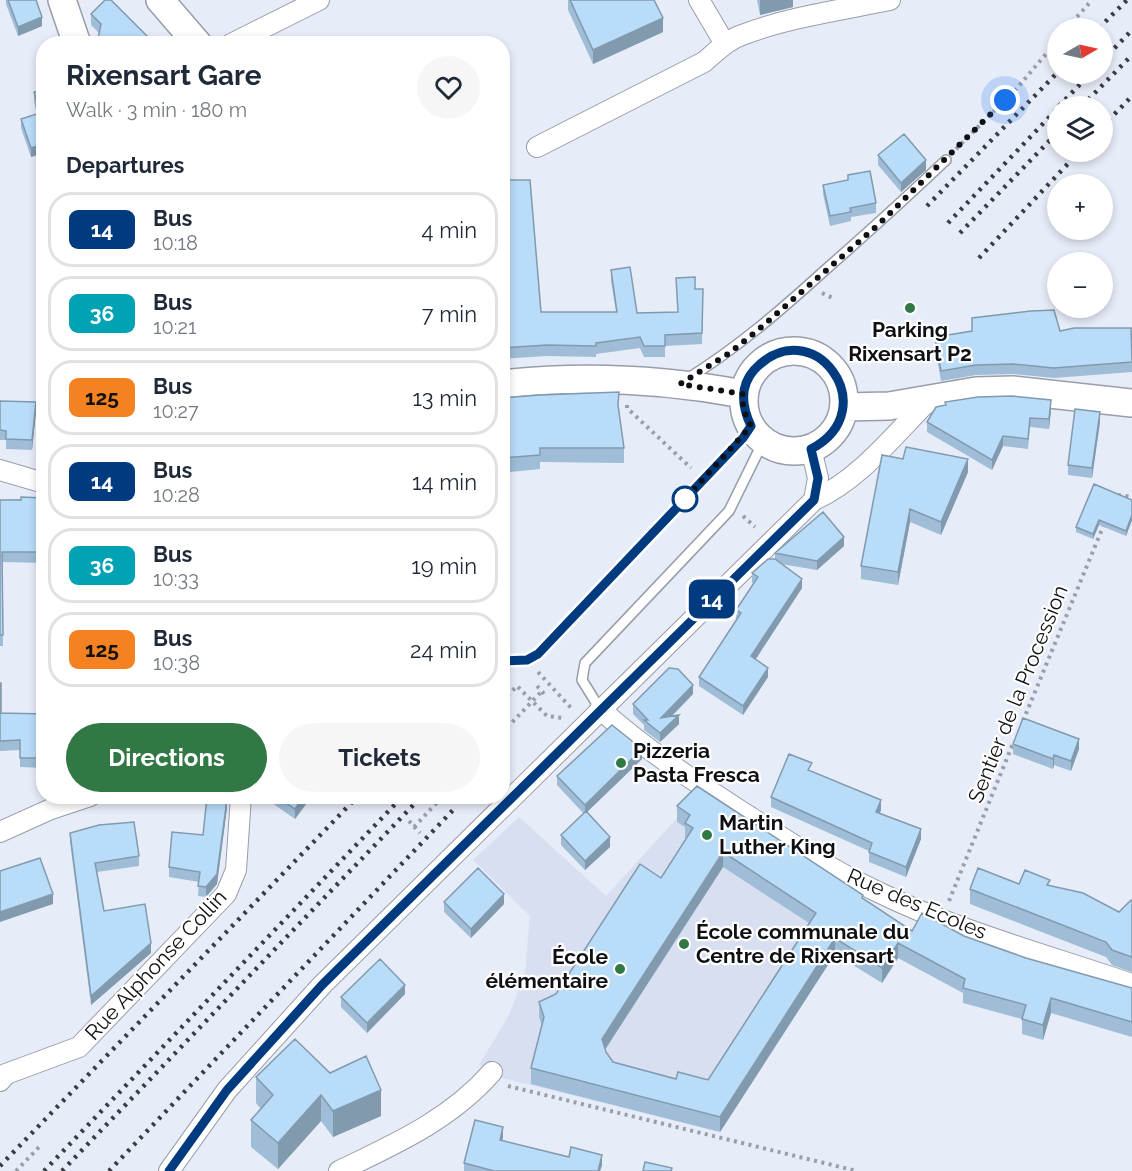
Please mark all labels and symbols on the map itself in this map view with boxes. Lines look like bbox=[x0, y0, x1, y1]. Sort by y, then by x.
north arrow bbox=[1047, 18, 1113, 84]
your location bbox=[990, 85, 1020, 115]
marker: Parking Rixensart P2 bbox=[903, 301, 917, 315]
place label: Parking Rixensart P2 bbox=[848, 317, 972, 366]
unlabelled marker bbox=[672, 486, 698, 512]
line badge: 14 bbox=[685, 580, 739, 618]
street label: Sentier de la Procession bbox=[962, 581, 1073, 806]
place label: Pizzeria Pasta Fresca bbox=[633, 738, 760, 787]
marker: Pizzeria Pasta Fresca bbox=[614, 756, 628, 770]
place label: Martin Luther King bbox=[719, 810, 836, 859]
marker: Martin Luther King bbox=[700, 828, 714, 842]
street label: Rue des Ecoles bbox=[844, 863, 991, 944]
street label: Rue Alphonse Collin bbox=[80, 885, 232, 1045]
place label: École communale du Centre de Rixensart bbox=[696, 919, 909, 968]
marker: École communale du Centre de Rixensart bbox=[677, 937, 691, 951]
place label: École élémentaire bbox=[485, 944, 608, 993]
marker: École élémentaire bbox=[613, 962, 627, 976]

